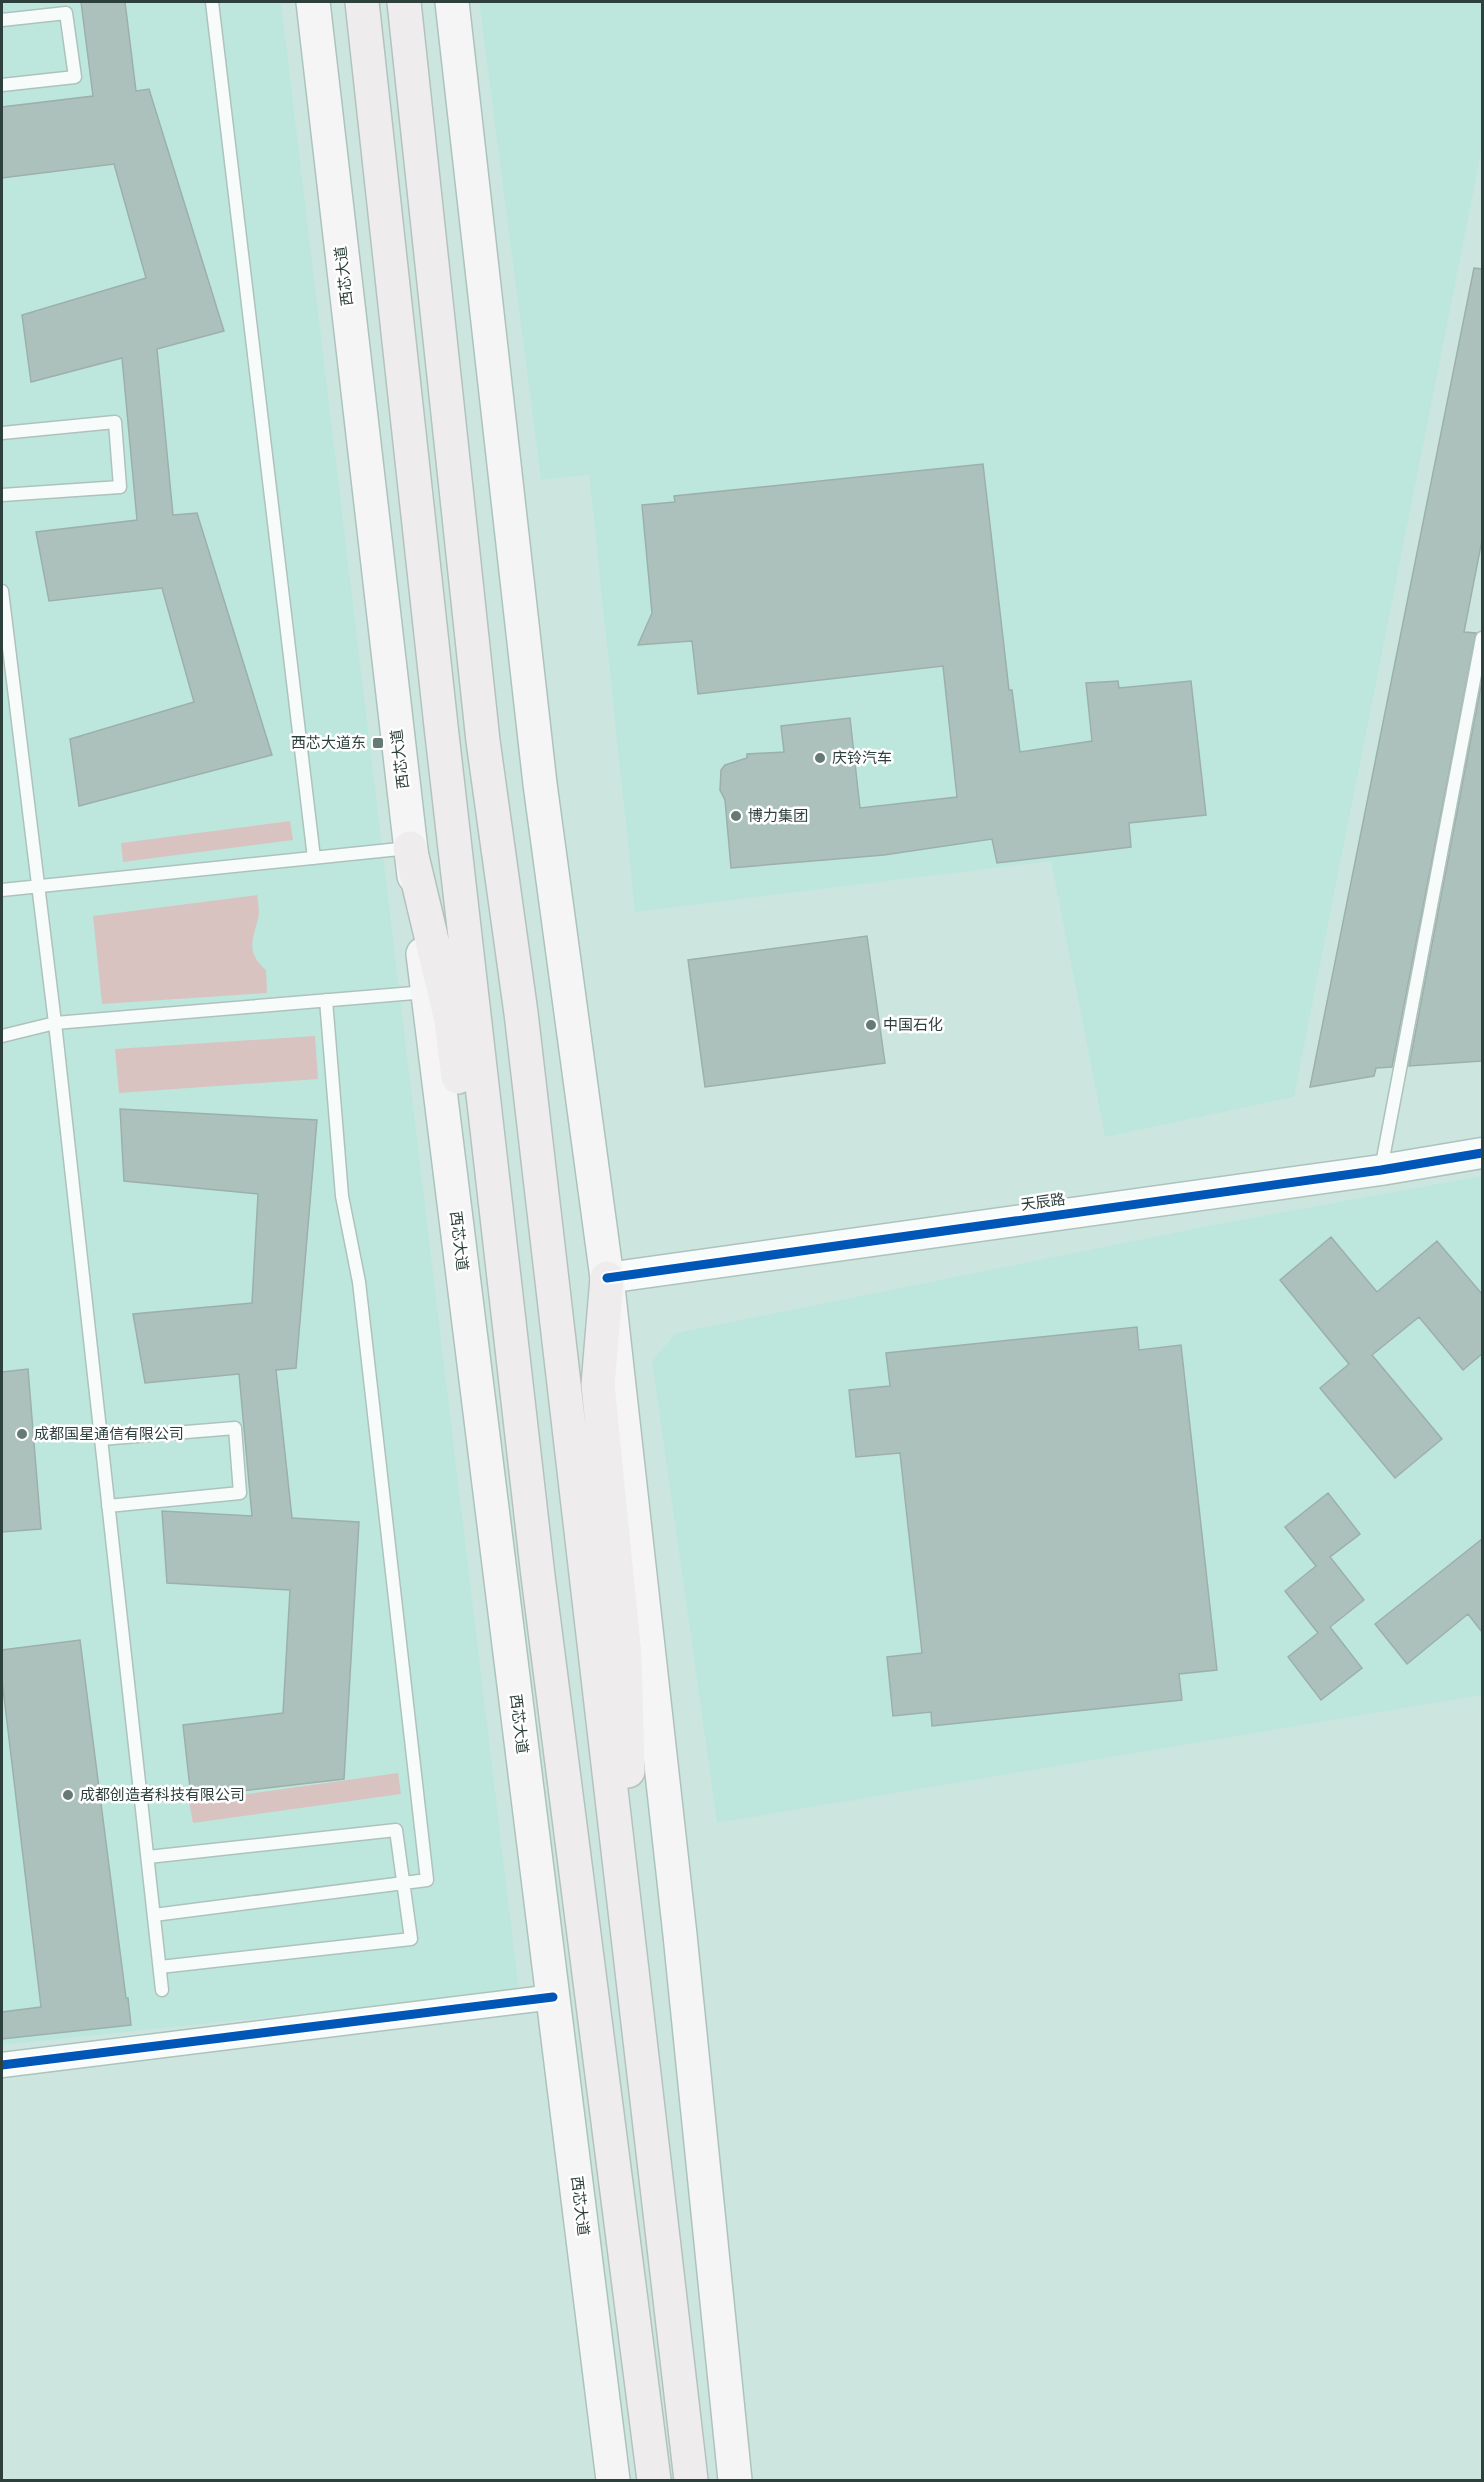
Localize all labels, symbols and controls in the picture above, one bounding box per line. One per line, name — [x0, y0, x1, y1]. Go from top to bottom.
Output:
street label: 西芯大道 — [331, 245, 357, 307]
street label: 西芯大道 — [387, 728, 413, 790]
place label: 西芯大道东 — [291, 734, 366, 752]
marker: 西芯大道东 — [371, 736, 385, 750]
place label: 庆铃汽车 — [832, 749, 892, 767]
marker: 庆铃汽车 — [813, 751, 827, 765]
place label: 博力集团 — [748, 807, 808, 825]
marker: 博力集团 — [729, 809, 743, 823]
place label: 中国石化 — [883, 1016, 943, 1034]
marker: 中国石化 — [864, 1018, 878, 1032]
street label: 天辰路 — [1019, 1190, 1067, 1214]
street label: 西芯大道 — [446, 1210, 472, 1272]
place label: 成都国星通信有限公司 — [34, 1425, 184, 1443]
marker: 成都国星通信有限公司 — [15, 1427, 29, 1441]
street label: 西芯大道 — [506, 1693, 532, 1755]
place label: 成都创造者科技有限公司 — [80, 1786, 245, 1804]
marker: 成都创造者科技有限公司 — [61, 1788, 75, 1802]
street label: 西芯大道 — [567, 2175, 593, 2237]

